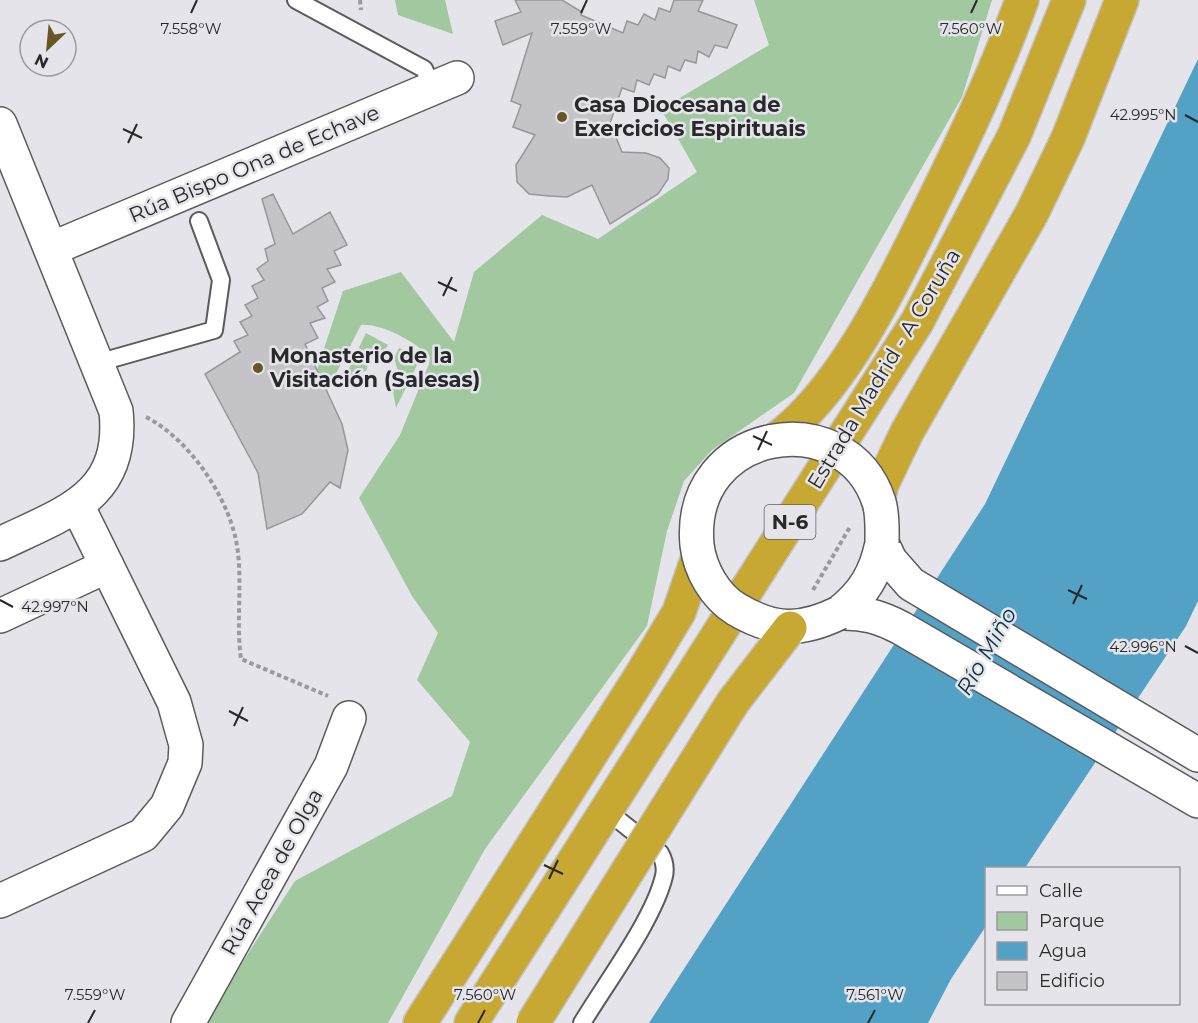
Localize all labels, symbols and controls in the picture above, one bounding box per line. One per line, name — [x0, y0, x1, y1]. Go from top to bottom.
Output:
north arrow — [18, 18, 78, 78]
text: 7.558°W — [160, 19, 222, 38]
text: 7.559°W — [551, 19, 612, 38]
text: 7.560°W — [940, 19, 1002, 38]
text: N — [32, 50, 52, 72]
place label: Casa Diocesana de Exercicios Espirituais — [574, 92, 806, 141]
street label: Rúa Bispo Ona de Echave — [125, 99, 383, 228]
text: 42.995°N — [1110, 105, 1176, 124]
marker: Casa Diocesana de Exercicios Espirituais — [555, 110, 569, 124]
street label: Estrada Madrid - A Coruña — [802, 244, 965, 493]
place label: Monasterio de la Visitación (Salesas) — [269, 343, 480, 392]
marker: Monasterio de la Visitación (Salesas) — [251, 361, 265, 375]
road number: N-6 — [764, 505, 816, 539]
text: 42.997°N — [21, 597, 89, 616]
water label: Río Miño — [950, 603, 1022, 700]
text: 42.996°N — [1109, 637, 1177, 656]
street label: Rúa Acea de Olga — [215, 784, 328, 959]
legend — [985, 867, 1180, 1005]
text: Calle — [1039, 880, 1083, 902]
text: Parque — [1039, 910, 1105, 932]
text: Agua — [1039, 940, 1087, 962]
text: Edificio — [1039, 970, 1105, 992]
text: 7.559°W — [65, 985, 126, 1004]
text: 7.560°W — [454, 985, 516, 1004]
text: 7.561°W — [846, 985, 904, 1004]

